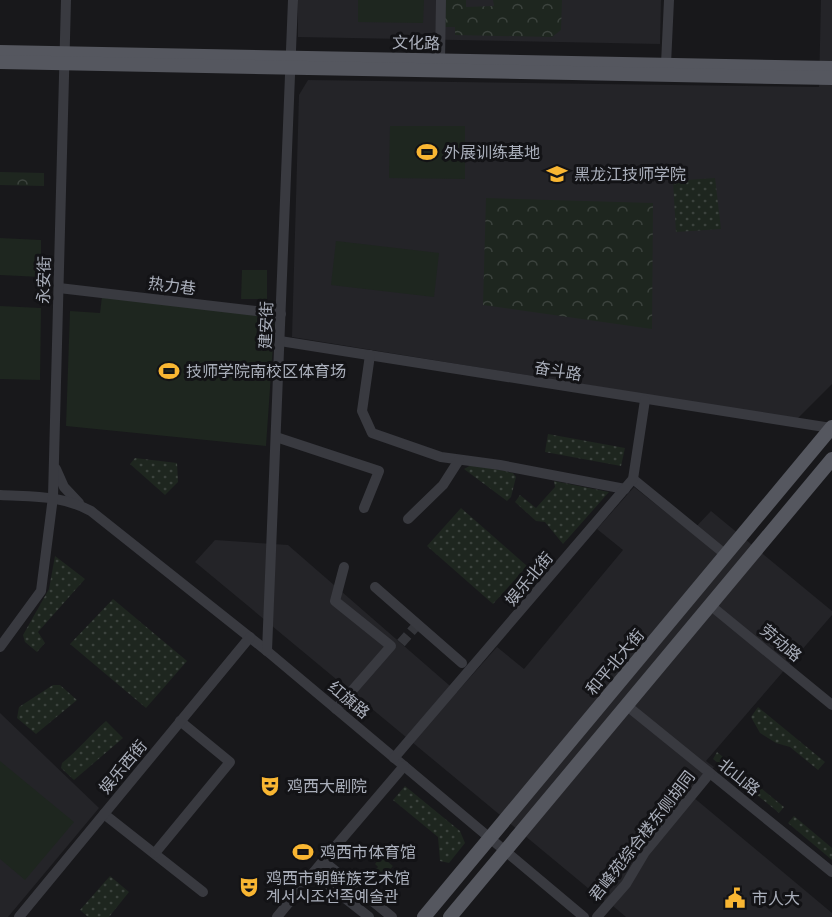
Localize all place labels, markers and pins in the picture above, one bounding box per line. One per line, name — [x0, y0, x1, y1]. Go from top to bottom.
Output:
sports icon: 外展训练基地 — [415, 140, 439, 164]
place label: 外展训练基地 — [444, 141, 540, 164]
school or university icon: 黑龙江技师学院 — [545, 162, 569, 186]
place label: 黑龙江技师学院 — [574, 163, 686, 186]
sports icon: 技师学院南校区体育场 — [157, 359, 181, 383]
place label: 技师学院南校区体育场 — [186, 360, 346, 383]
theatre icon: 鸡西大剧院 — [258, 774, 282, 798]
place label: 鸡西大剧院 — [287, 775, 367, 798]
sports icon: 鸡西市体育馆 — [291, 840, 315, 864]
place label: 鸡西市体育馆 — [320, 841, 416, 864]
place label: 鸡西市朝鲜族艺术馆 계서시조선족예술관 — [266, 867, 410, 908]
theatre icon: 鸡西市朝鲜族艺术馆 계서시조선족예술관 — [237, 875, 261, 899]
public building icon: 市人大 — [723, 886, 747, 910]
place label: 市人大 — [752, 887, 800, 910]

